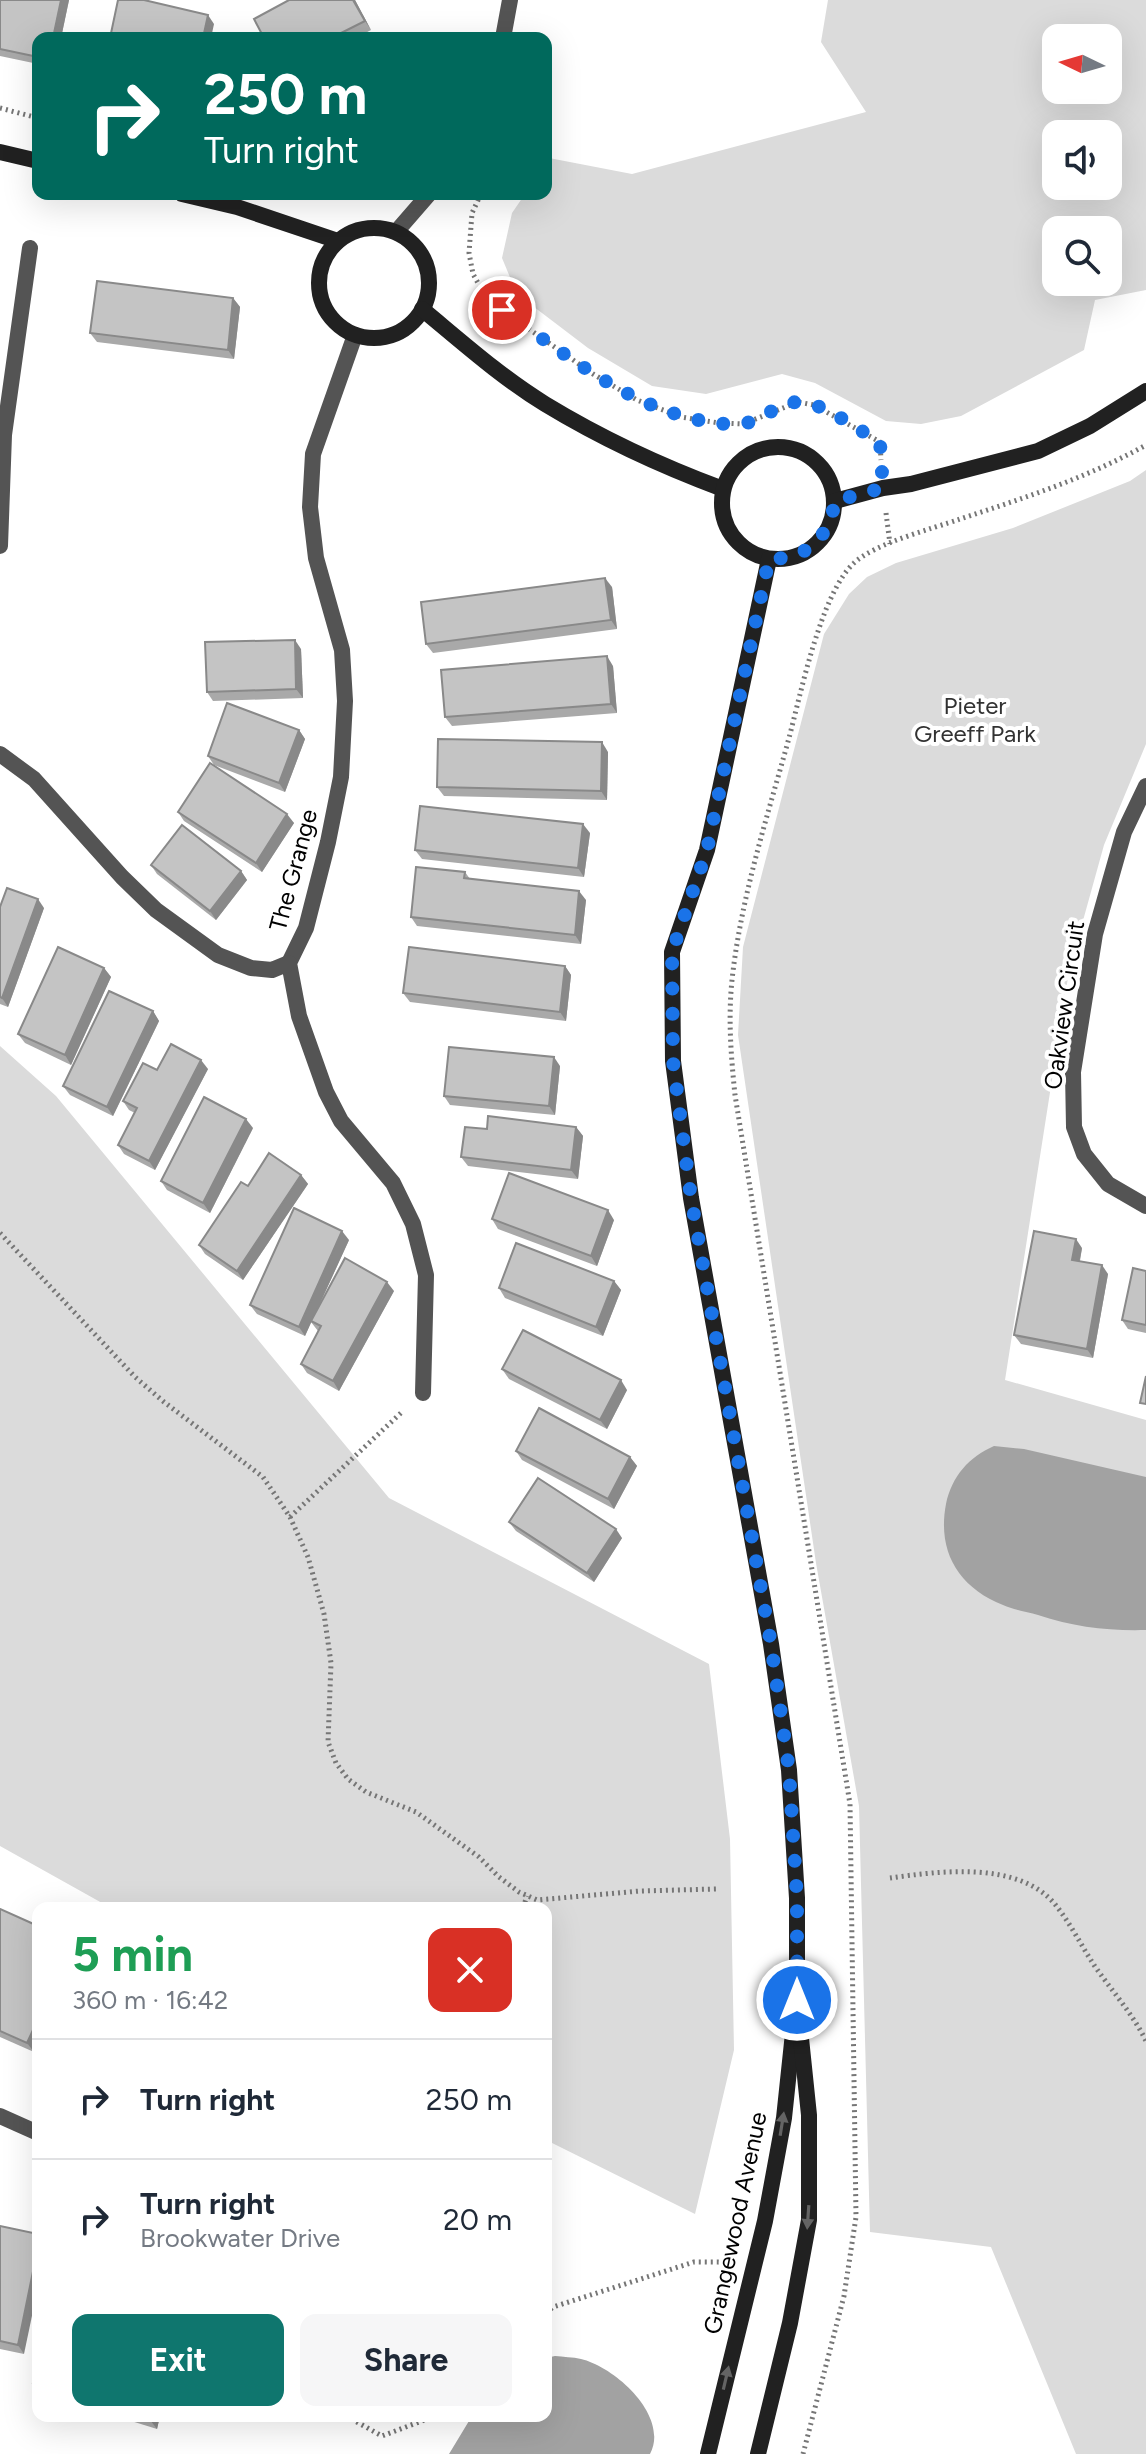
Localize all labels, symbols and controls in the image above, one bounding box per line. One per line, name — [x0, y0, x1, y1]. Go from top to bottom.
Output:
north arrow — [1042, 24, 1122, 104]
map controls — [1042, 24, 1122, 296]
text: 250 m — [204, 61, 367, 128]
icon: right — [72, 64, 176, 168]
button: sound — [1042, 120, 1122, 200]
text: Turn right — [204, 129, 359, 172]
button: search — [1042, 216, 1122, 296]
pin — [468, 276, 536, 344]
icon: arrive — [480, 288, 524, 332]
park label: Pieter Greeff Park — [914, 691, 1036, 748]
street label: The Grange — [263, 806, 323, 934]
street label: Oakview Circuit — [1038, 919, 1090, 1091]
text: 5 min — [72, 1925, 193, 1983]
button: close — [428, 1928, 512, 2012]
position arrow — [755, 1958, 839, 2042]
text: 360 m · 16:42 — [72, 1984, 228, 2016]
icon: right — [72, 2077, 116, 2121]
text: Turn right — [140, 2081, 275, 2118]
text: 250 m — [426, 2081, 512, 2118]
street label: Grangewood Avenue — [697, 2109, 773, 2337]
one-way arrow — [776, 2112, 789, 2137]
text: Turn right — [140, 2185, 275, 2222]
icon: right — [72, 2197, 116, 2241]
text: 20 m — [443, 2201, 512, 2238]
one-way arrow — [801, 2205, 814, 2230]
text: Brookwater Drive — [140, 2222, 340, 2254]
button: Exit — [72, 2314, 284, 2406]
button: Share — [300, 2314, 512, 2406]
one-way arrow — [720, 2366, 733, 2391]

